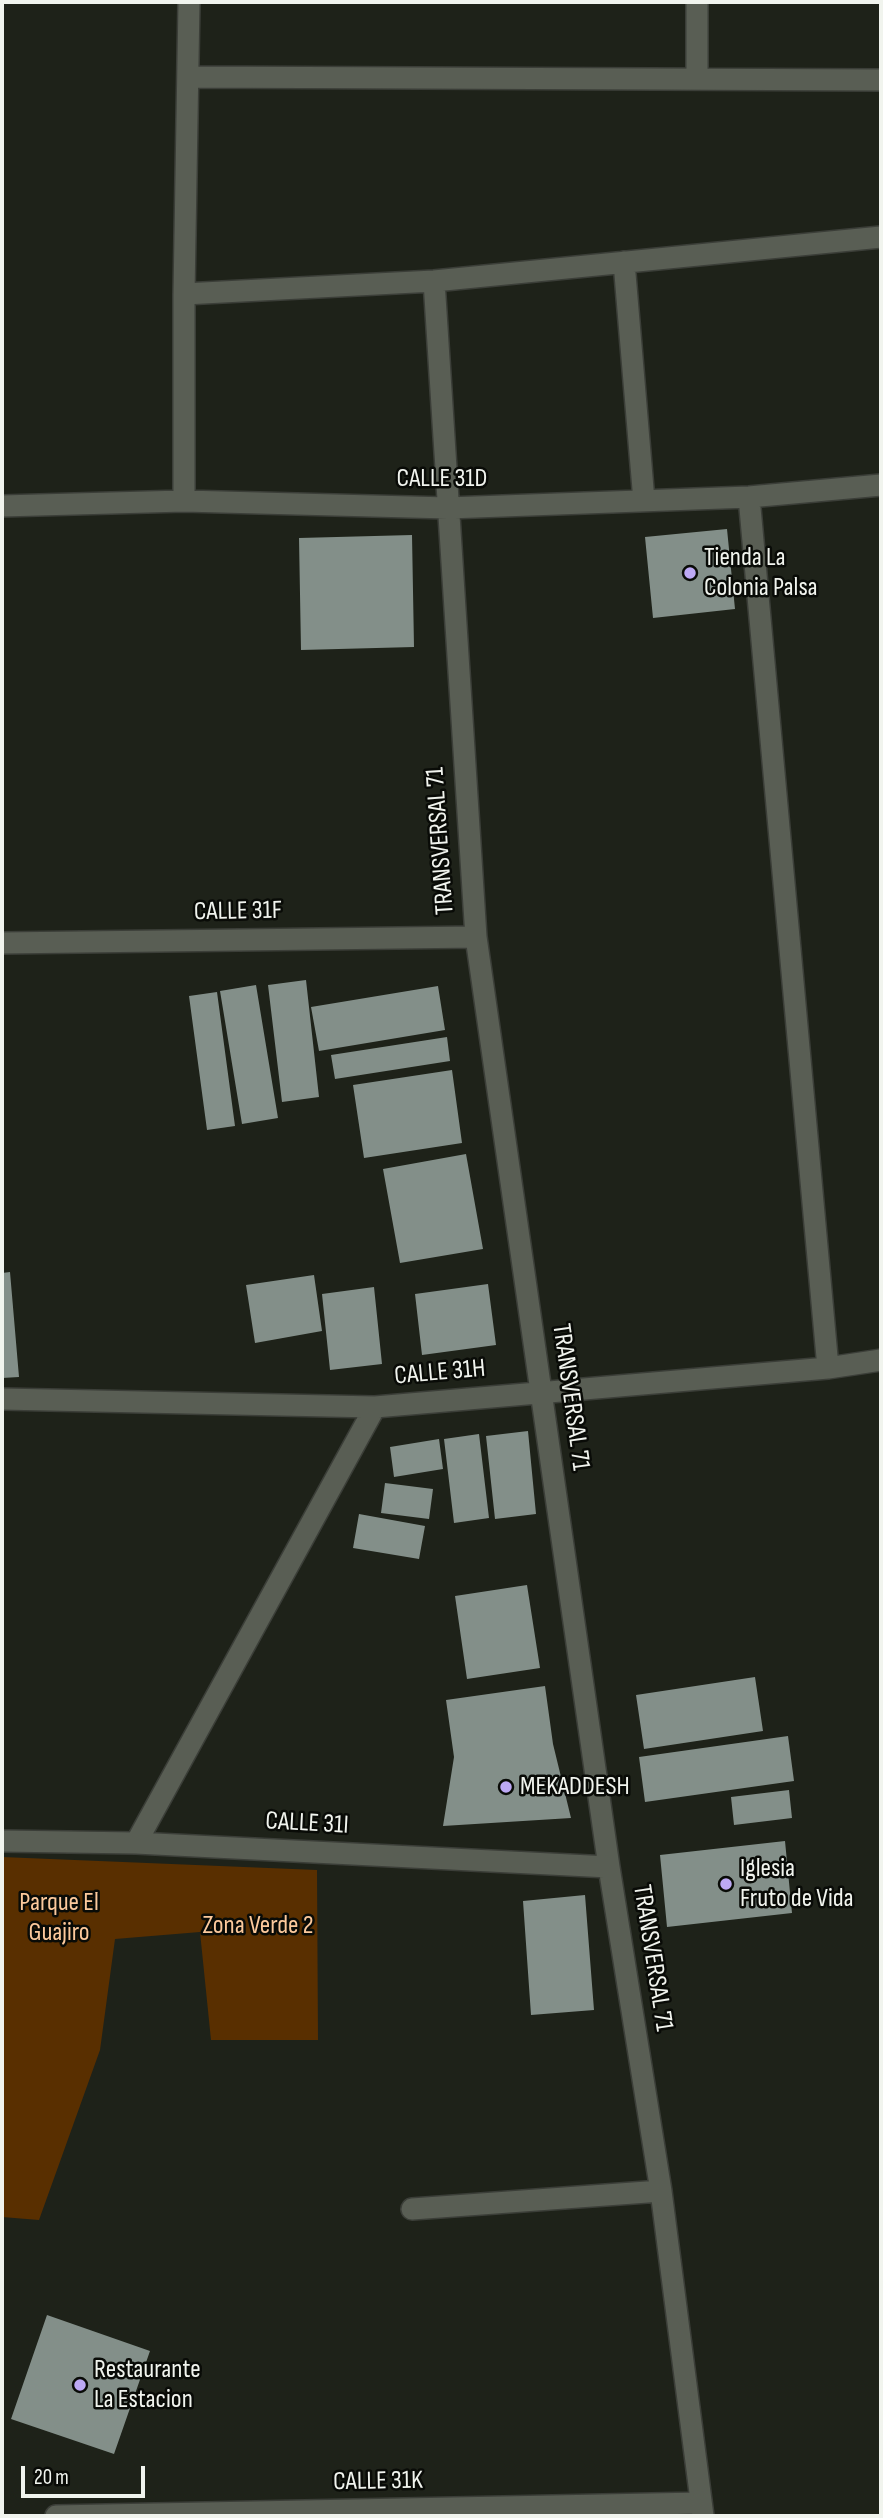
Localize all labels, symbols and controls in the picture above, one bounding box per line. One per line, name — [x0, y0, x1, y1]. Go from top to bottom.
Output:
street label: CALLE 31D — [397, 463, 487, 495]
place label: Tienda La Colonia Palsa — [704, 542, 818, 604]
marker: Tienda La Colonia Palsa — [682, 565, 698, 581]
street label: TRANSVERSAL 71 — [420, 766, 462, 916]
street label: CALLE 31F — [194, 896, 282, 928]
street label: TRANSVERSAL 71 — [544, 1322, 596, 1472]
street label: CALLE 31H — [393, 1353, 487, 1393]
place label: MEKADDESH — [520, 1771, 630, 1803]
marker: MEKADDESH — [498, 1779, 514, 1795]
street label: CALLE 31I — [265, 1806, 349, 1842]
place label: Iglesia Fruto de Vida — [740, 1853, 854, 1914]
marker: Iglesia Fruto de Vida — [718, 1876, 734, 1892]
street label: TRANSVERSAL 71 — [625, 1883, 679, 2033]
park label: Parque El Guajiro — [19, 1887, 99, 1948]
park label: Zona Verde 2 — [203, 1910, 313, 1942]
place label: Restaurante La Estacion — [94, 2354, 201, 2416]
marker: Restaurante La Estacion — [72, 2377, 88, 2393]
scale bar — [24, 2452, 149, 2496]
text: 20 m — [34, 2465, 69, 2490]
street label: CALLE 31K — [333, 2466, 423, 2498]

